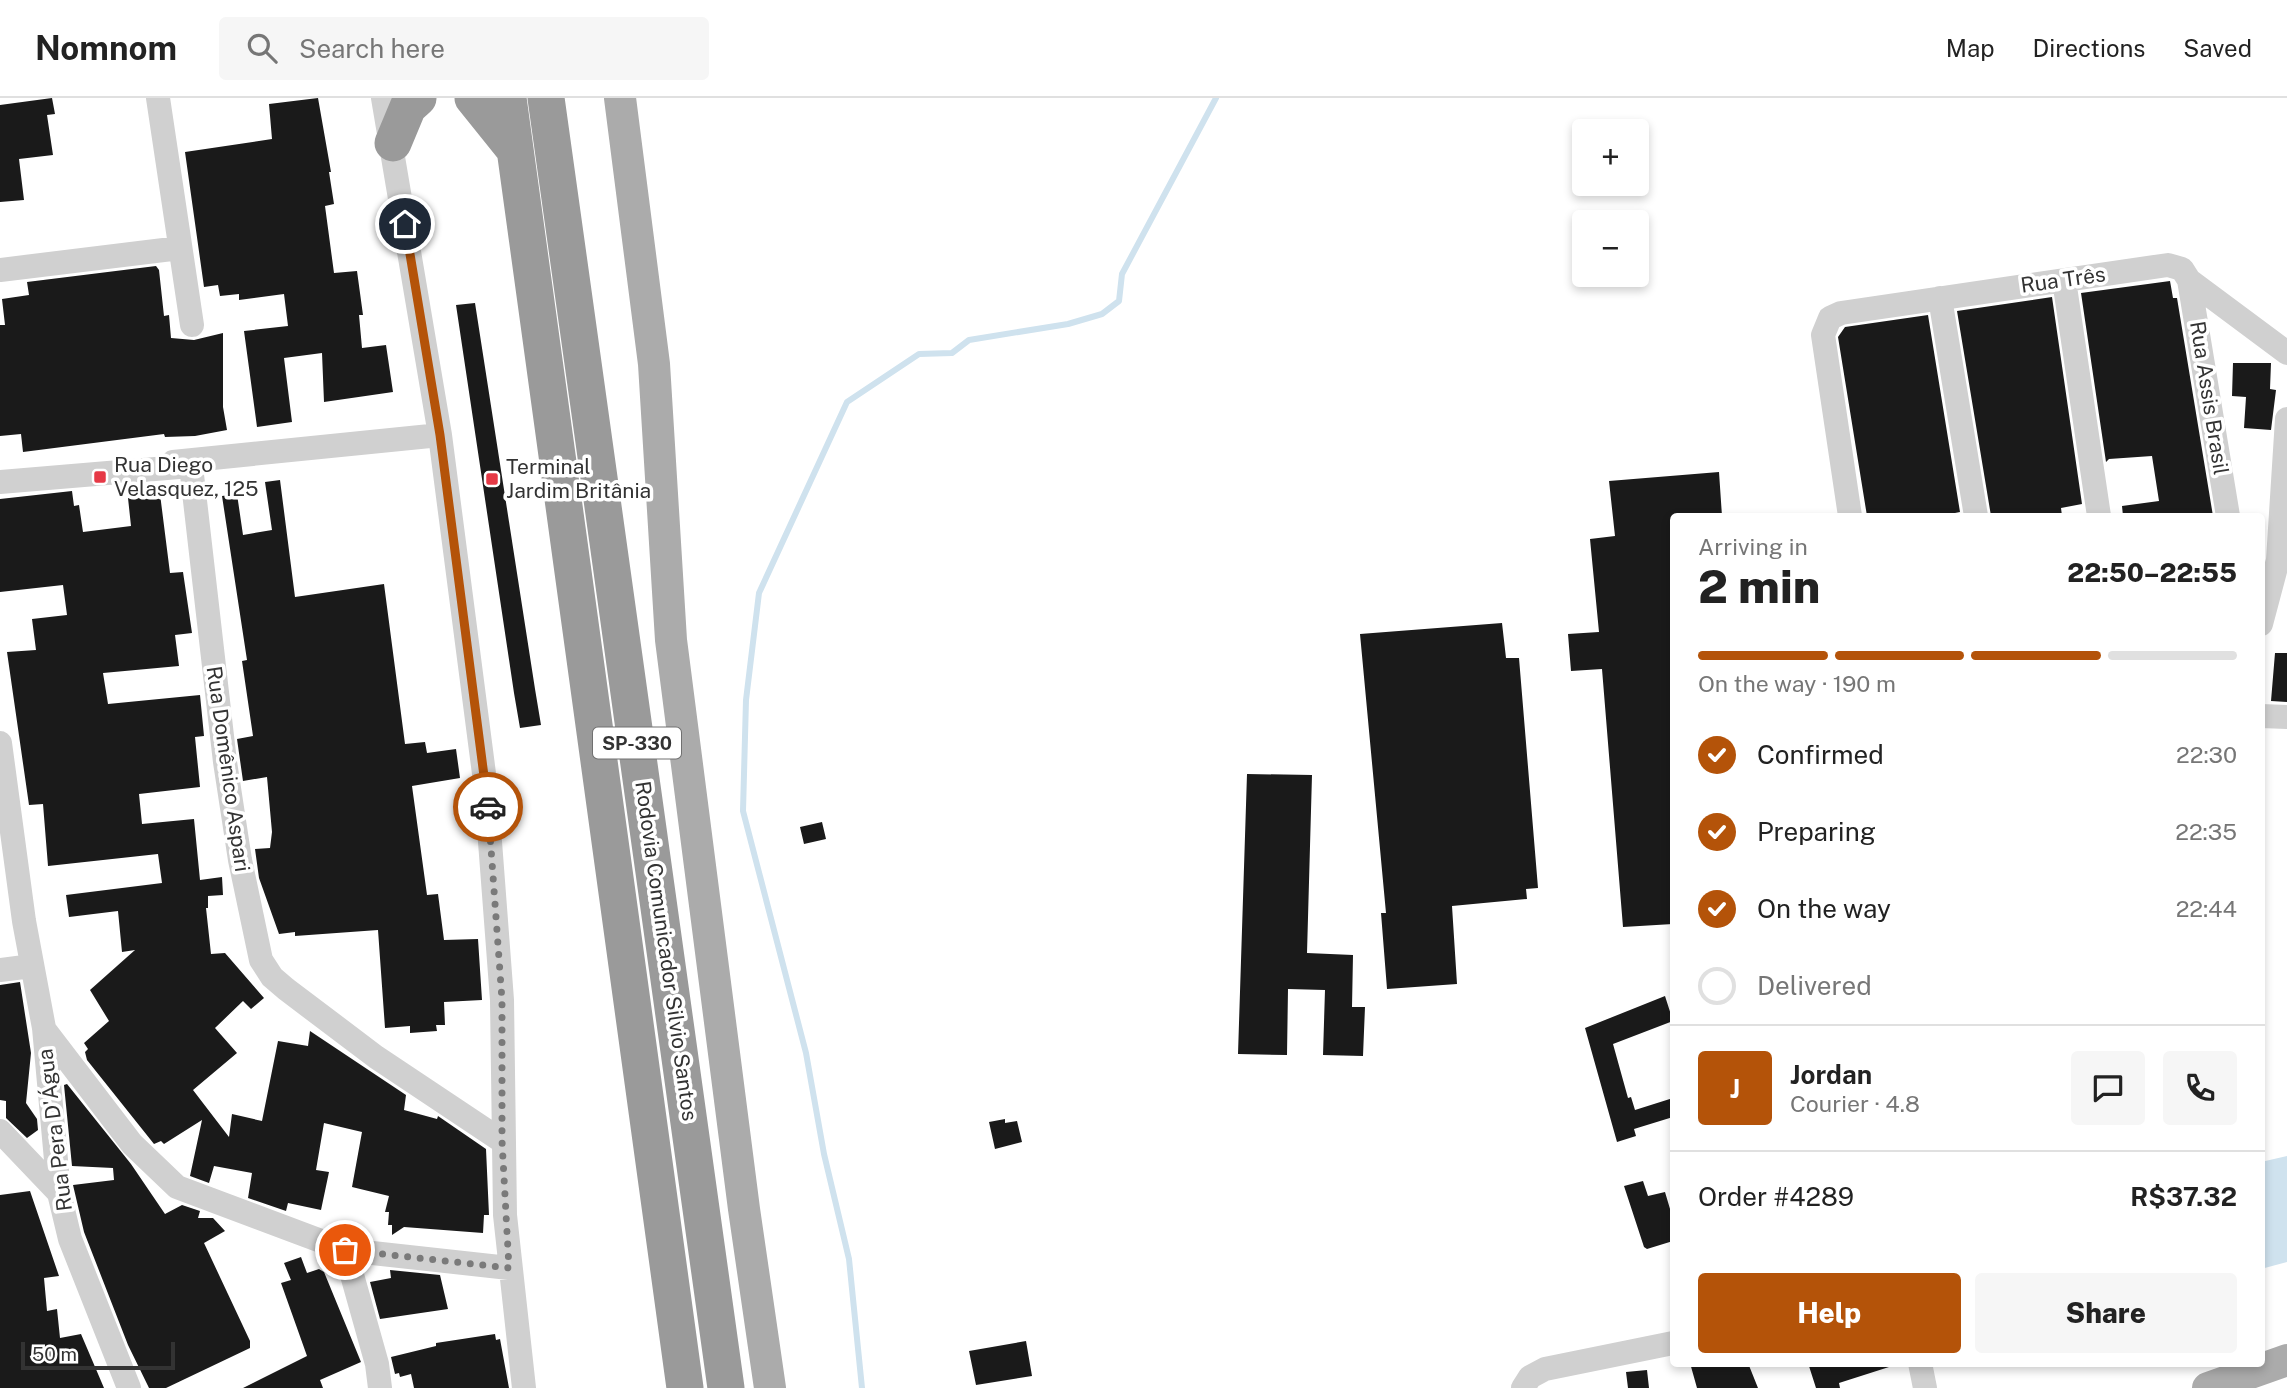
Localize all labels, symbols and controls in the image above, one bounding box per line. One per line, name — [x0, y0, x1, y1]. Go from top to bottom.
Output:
search box — [219, 17, 709, 80]
text: Nomnom — [35, 29, 177, 67]
icon: search — [243, 29, 281, 67]
text: Search here — [299, 33, 445, 64]
text: Map — [1946, 34, 1995, 62]
text: Directions — [2033, 34, 2145, 62]
text: Saved — [2183, 34, 2252, 62]
map controls — [1572, 119, 1649, 287]
button: + — [1572, 119, 1649, 196]
pin — [375, 194, 435, 254]
icon: home — [386, 205, 424, 243]
button: − — [1572, 210, 1649, 287]
street label: Rua Três — [2019, 261, 2107, 298]
street label: Rua Assis Brasil — [2185, 319, 2234, 477]
place label: Rua Diego Velasquez, 125 — [114, 452, 258, 501]
place label: Terminal Jardim Britânia — [506, 454, 651, 503]
marker: Rua Diego Velasquez, 125 — [92, 469, 108, 485]
marker: Terminal Jardim Britânia — [484, 471, 500, 487]
text: Arriving in — [1698, 533, 1808, 560]
text: 22:50–22:55 — [2067, 557, 2237, 588]
text: 2 min — [1698, 559, 1820, 613]
street label: Rua Domênico Aspari — [202, 664, 255, 873]
text: On the way · 190 m — [1698, 670, 1896, 697]
road number: SP-330 — [593, 728, 681, 758]
icon: check — [1698, 736, 1736, 774]
text: Confirmed — [1757, 739, 1884, 770]
text: 22:30 — [2176, 741, 2237, 768]
courier — [453, 772, 523, 842]
street label: Rodovia Comunicador Silvio Santos — [630, 779, 703, 1122]
icon: car — [469, 788, 507, 826]
icon: check — [1698, 813, 1736, 851]
text: Preparing — [1757, 816, 1876, 847]
text: 22:35 — [2175, 818, 2237, 845]
icon: check — [1698, 890, 1736, 928]
text: On the way — [1757, 893, 1891, 924]
text: 22:44 — [2176, 895, 2237, 922]
text: Delivered — [1757, 970, 1872, 1001]
street label: Rua Pera D'Água — [32, 1047, 77, 1213]
button: chat — [2071, 1051, 2145, 1125]
button: phone — [2163, 1051, 2237, 1125]
text: Jordan — [1790, 1059, 1872, 1090]
text: J — [1730, 1073, 1740, 1104]
text: Courier · 4.8 — [1790, 1090, 1920, 1117]
text: Order #4289 — [1698, 1181, 1854, 1212]
text: R$37.32 — [2130, 1181, 2237, 1212]
pin — [315, 1220, 375, 1280]
icon: bag — [326, 1231, 364, 1269]
button: Help — [1698, 1273, 1961, 1353]
button: Share — [1975, 1273, 2237, 1353]
scale bar — [21, 1339, 175, 1371]
text: 50 m — [32, 1343, 77, 1365]

